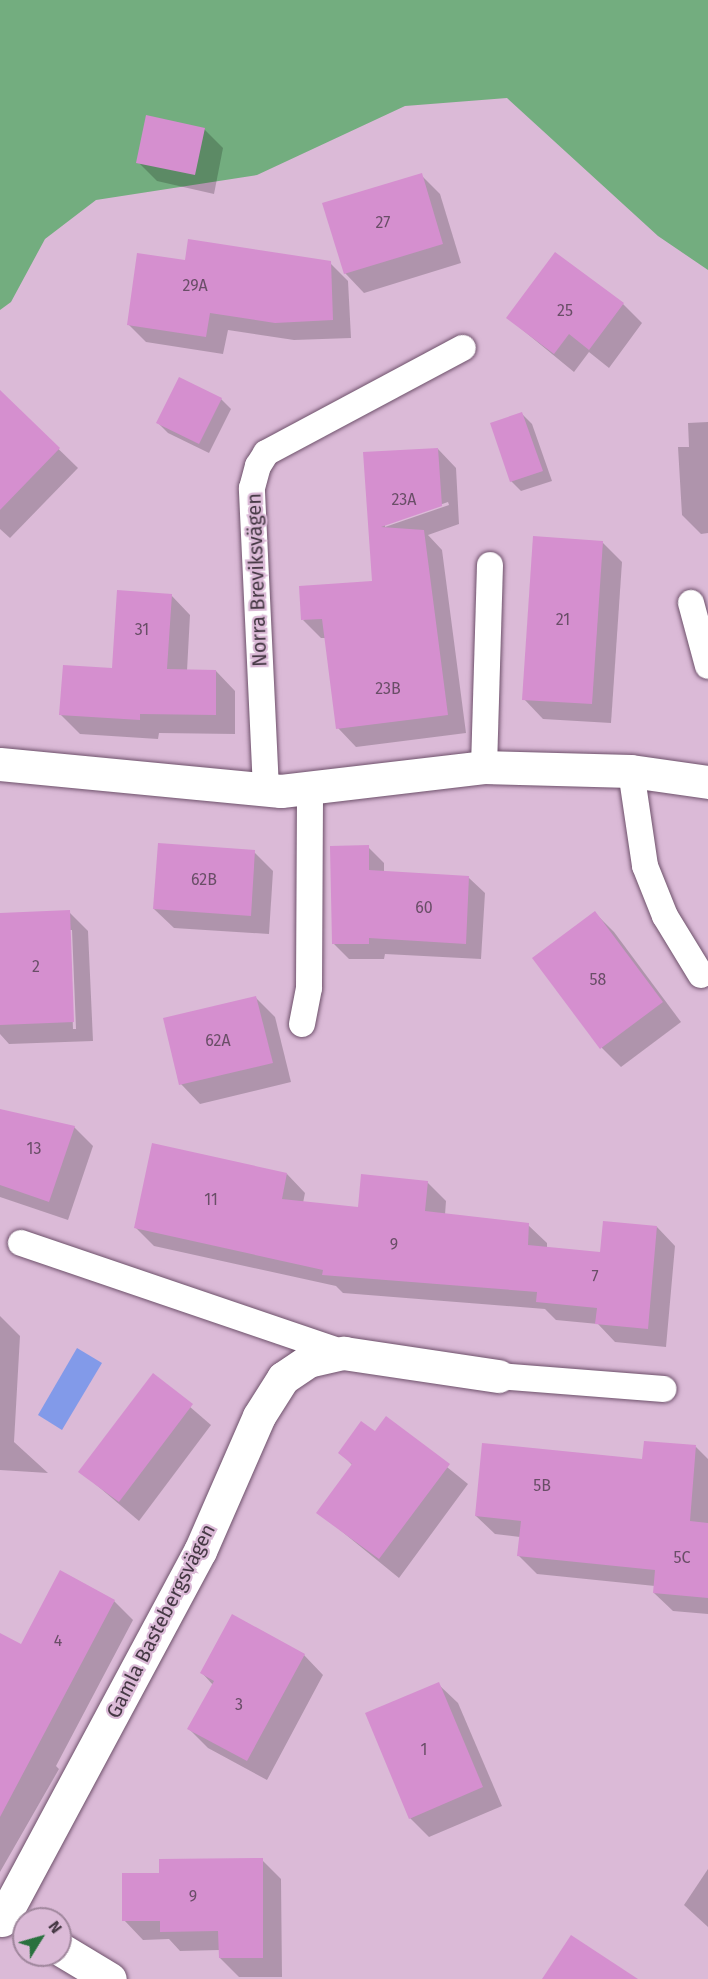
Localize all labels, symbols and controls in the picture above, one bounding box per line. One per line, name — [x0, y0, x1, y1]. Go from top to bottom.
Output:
house number: 27 — [376, 213, 390, 233]
house number: 29A — [182, 276, 208, 296]
house number: 25 — [557, 301, 573, 321]
house number: 23A — [392, 490, 416, 510]
street label: Norra Breviksvägen — [242, 493, 272, 667]
house number: 21 — [556, 610, 570, 630]
house number: 31 — [135, 620, 149, 640]
house number: 23B — [375, 679, 401, 699]
house number: 62B — [191, 870, 217, 890]
house number: 60 — [415, 898, 433, 918]
house number: 2 — [32, 957, 40, 977]
house number: 58 — [590, 970, 606, 990]
house number: 62A — [205, 1031, 231, 1051]
house number: 13 — [27, 1139, 41, 1159]
house number: 11 — [204, 1190, 218, 1210]
house number: 9 — [390, 1235, 398, 1255]
house number: 7 — [591, 1267, 599, 1287]
house number: 5B — [533, 1476, 551, 1496]
street label: Gamla Bastebergsvägen — [102, 1520, 220, 1722]
house number: 5C — [674, 1548, 690, 1568]
house number: 4 — [54, 1631, 62, 1651]
house number: 3 — [235, 1695, 243, 1715]
house number: 1 — [421, 1740, 427, 1760]
house number: 9 — [189, 1887, 197, 1907]
north arrow — [12, 1907, 72, 1967]
text: N — [44, 1917, 66, 1937]

